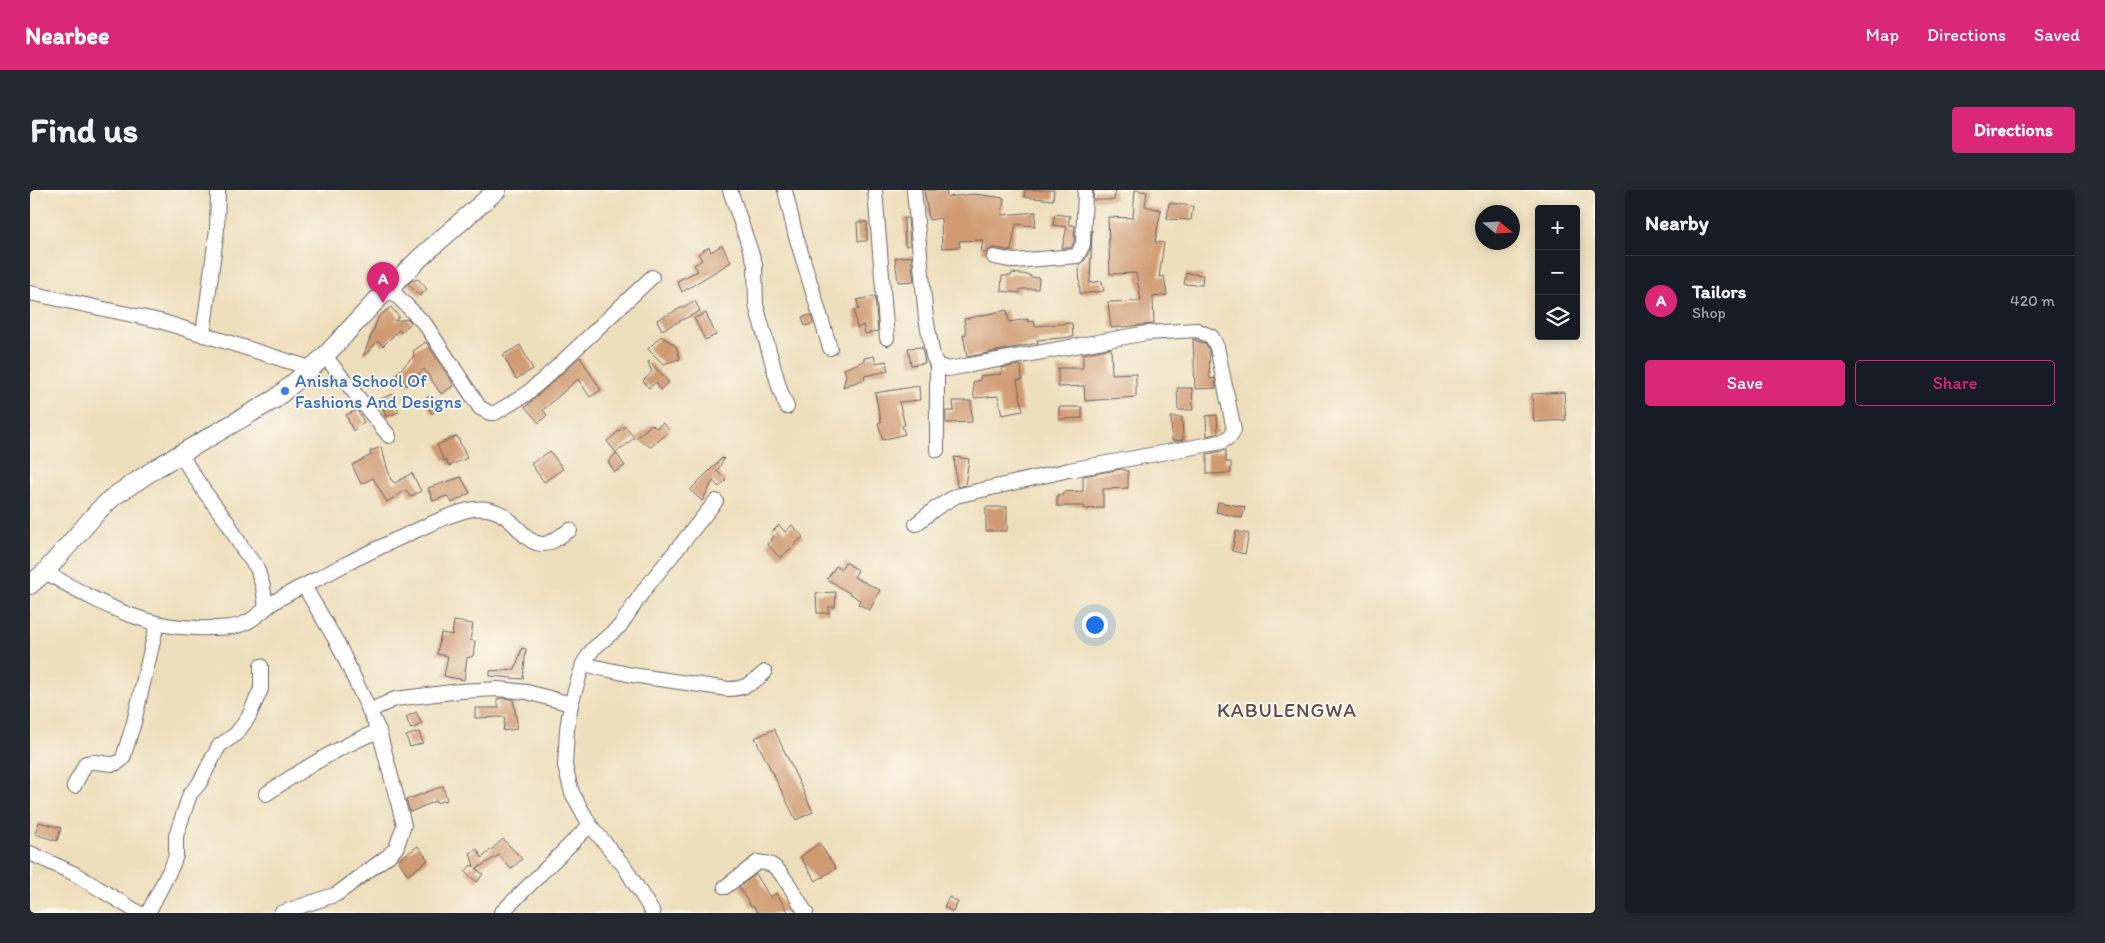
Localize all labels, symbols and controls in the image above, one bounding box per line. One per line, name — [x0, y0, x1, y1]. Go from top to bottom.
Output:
text: Nearbee — [25, 21, 109, 50]
text: Map — [1866, 24, 1899, 46]
text: Directions — [1927, 24, 2006, 46]
text: Saved — [2034, 24, 2080, 46]
button: Directions — [1952, 107, 2075, 153]
text: Find us — [30, 109, 138, 151]
north arrow — [1475, 205, 1520, 250]
map controls — [1535, 205, 1580, 340]
button: + — [1535, 205, 1580, 250]
text: Nearby — [1645, 210, 1709, 235]
button: − — [1535, 250, 1580, 295]
pin: A — [367, 262, 399, 303]
text: Tailors — [1692, 280, 1746, 303]
text: A — [1656, 291, 1666, 310]
text: 420 m — [2010, 291, 2055, 310]
button: layers — [1535, 295, 1580, 340]
text: Shop — [1692, 303, 1726, 322]
button: Save — [1645, 360, 1845, 406]
button: Share — [1855, 360, 2055, 406]
place label: Anisha School Of Fashions And Designs — [295, 370, 462, 413]
marker: Anisha School Of Fashions And Designs — [279, 385, 291, 397]
your location — [1082, 612, 1108, 638]
district label: KABULENGWA — [1217, 698, 1357, 722]

